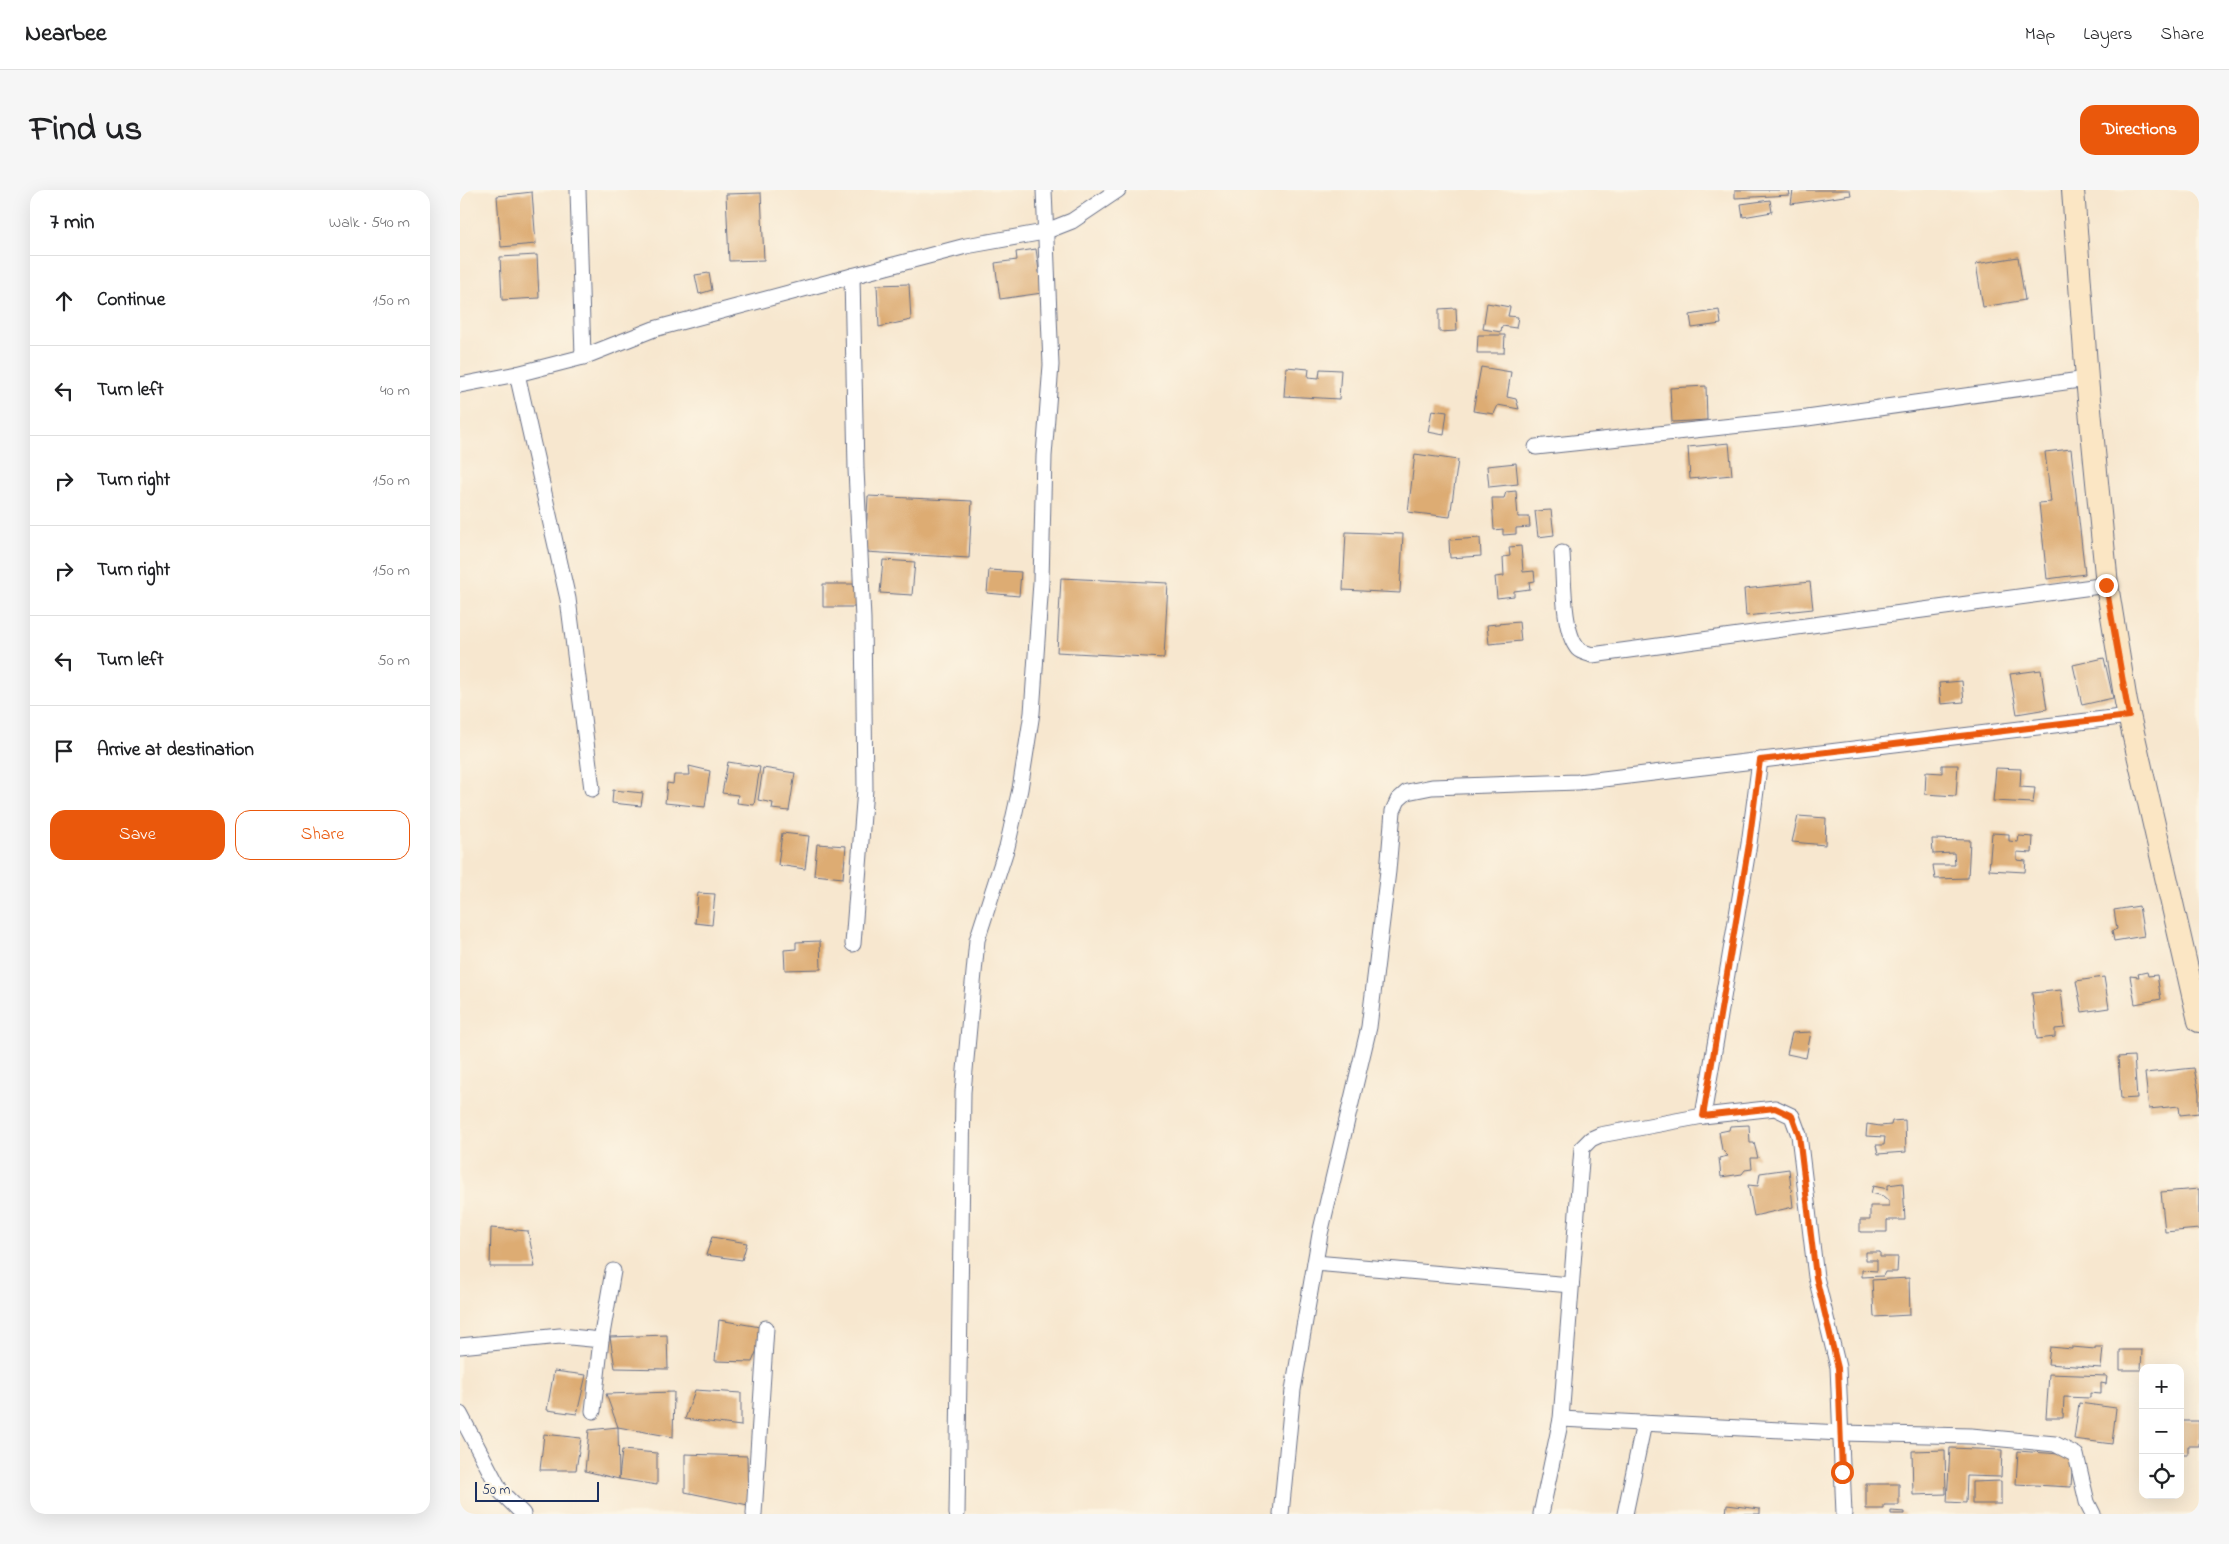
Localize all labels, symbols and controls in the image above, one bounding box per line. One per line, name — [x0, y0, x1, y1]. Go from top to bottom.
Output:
text: Nearbee — [25, 17, 107, 52]
text: Map — [2025, 22, 2055, 48]
text: Layers — [2083, 22, 2133, 48]
text: Share — [2161, 22, 2204, 48]
text: Find us — [30, 105, 142, 156]
button: Directions — [2080, 105, 2199, 155]
text: 7 min — [50, 208, 94, 238]
text: Walk · 540 m — [329, 211, 410, 235]
icon: ahead — [50, 287, 78, 315]
text: Continue — [97, 287, 165, 314]
text: 150 m — [372, 289, 410, 313]
icon: left — [50, 377, 78, 405]
text: Turn left — [97, 377, 164, 404]
text: 40 m — [380, 379, 410, 403]
icon: right — [50, 467, 78, 495]
text: Turn right — [97, 467, 170, 494]
text: 150 m — [372, 469, 410, 493]
icon: right — [50, 557, 78, 585]
text: Turn right — [97, 557, 170, 584]
text: 150 m — [372, 559, 410, 583]
route end — [2095, 574, 2118, 597]
icon: left — [50, 647, 78, 675]
text: Turn left — [97, 647, 164, 674]
text: 50 m — [378, 649, 410, 673]
icon: arrive — [50, 737, 78, 765]
text: Arrive at destination — [97, 737, 254, 764]
button: Save — [50, 810, 225, 860]
button: Share — [235, 810, 410, 860]
map controls — [2139, 1364, 2184, 1499]
button: + — [2139, 1364, 2184, 1409]
button: − — [2139, 1409, 2184, 1454]
button: locate — [2139, 1454, 2184, 1499]
route start — [1831, 1461, 1854, 1484]
scale bar — [475, 1479, 599, 1502]
text: 50 m — [482, 1480, 510, 1501]

